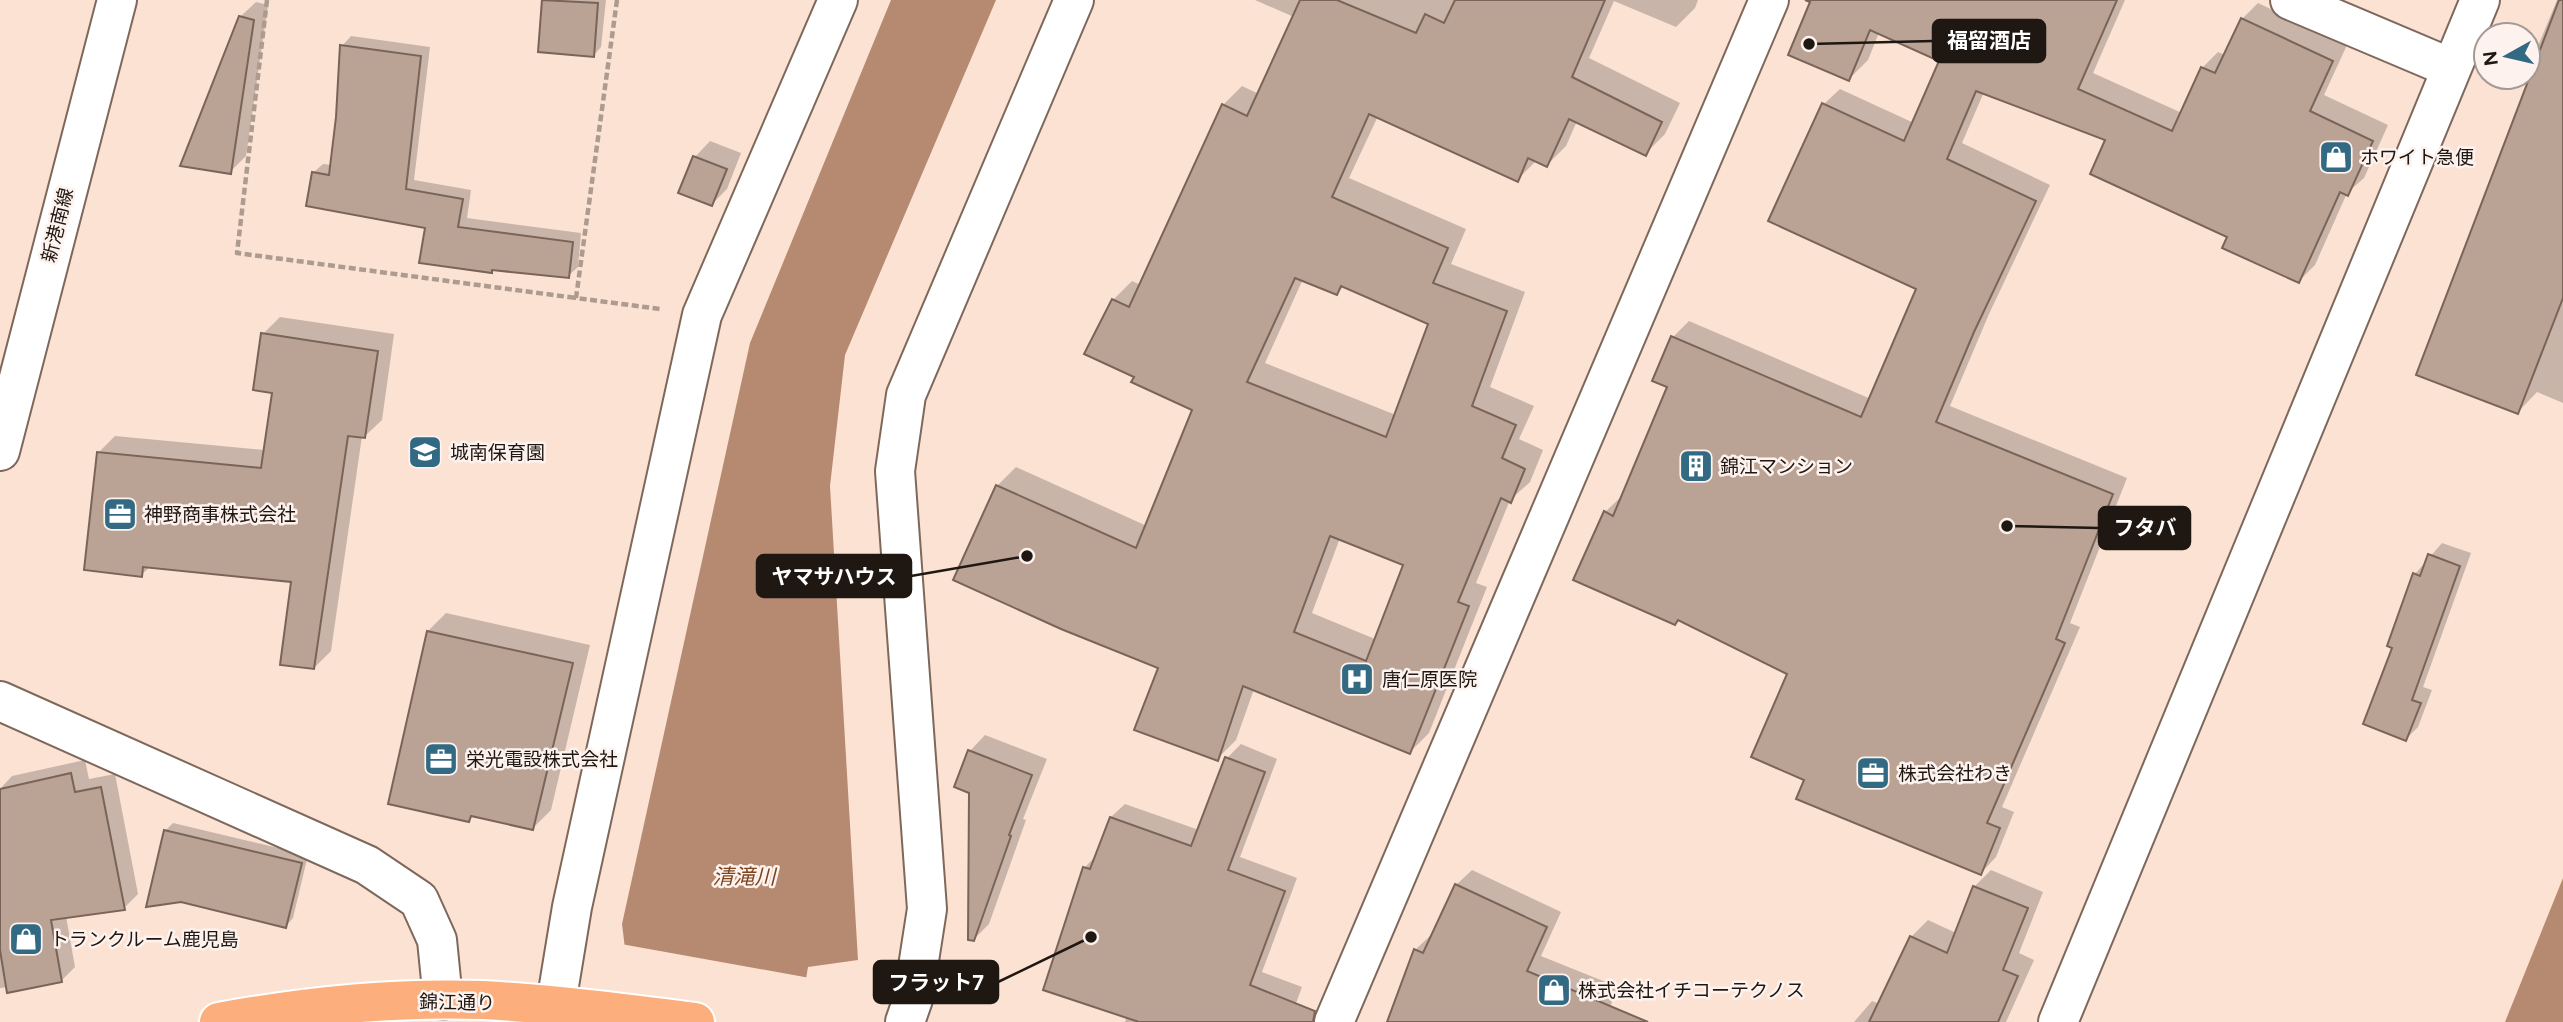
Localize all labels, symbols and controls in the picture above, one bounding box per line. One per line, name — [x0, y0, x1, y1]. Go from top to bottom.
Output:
callout: 福留酒店 — [1933, 20, 2045, 62]
north arrow — [2472, 21, 2542, 91]
text: 福留酒店 — [1947, 28, 2031, 53]
text: N — [2478, 49, 2503, 67]
shop icon: ホワイト急便 — [2317, 138, 2355, 176]
place label: ホワイト急便 — [2360, 146, 2474, 169]
street label: 新港南線 — [37, 185, 78, 265]
school or university icon: 城南保育園 — [406, 433, 444, 471]
place label: 城南保育園 — [450, 441, 545, 464]
building icon: 錦江マンション — [1677, 447, 1715, 485]
place label: 錦江マンション — [1720, 455, 1853, 478]
office icon: 神野商事株式会社 — [101, 495, 139, 533]
place label: 神野商事株式会社 — [144, 503, 296, 526]
callout: フタバ — [2099, 507, 2190, 549]
text: フタバ — [2114, 515, 2177, 540]
callout: ヤマサハウス — [757, 555, 911, 597]
text: ヤマサハウス — [771, 564, 897, 589]
hospital icon: 唐仁原医院 — [1338, 660, 1376, 698]
place label: 唐仁原医院 — [1382, 668, 1477, 691]
office icon: 栄光電設株式会社 — [422, 740, 460, 778]
place label: 栄光電設株式会社 — [466, 748, 618, 771]
office icon: 株式会社わき — [1854, 754, 1892, 792]
place label: 株式会社わき — [1898, 762, 2012, 785]
water label: 清滝川 — [713, 864, 777, 889]
shop icon: トランクルーム鹿児島 — [7, 920, 45, 958]
place label: トランクルーム鹿児島 — [50, 928, 239, 951]
callout: フラット7 — [874, 961, 998, 1003]
text: フラット7 — [888, 970, 984, 995]
shop icon: 株式会社イチコーテクノス — [1535, 971, 1573, 1009]
place label: 株式会社イチコーテクノス — [1578, 979, 1805, 1002]
street label: 錦江通り — [419, 990, 495, 1015]

